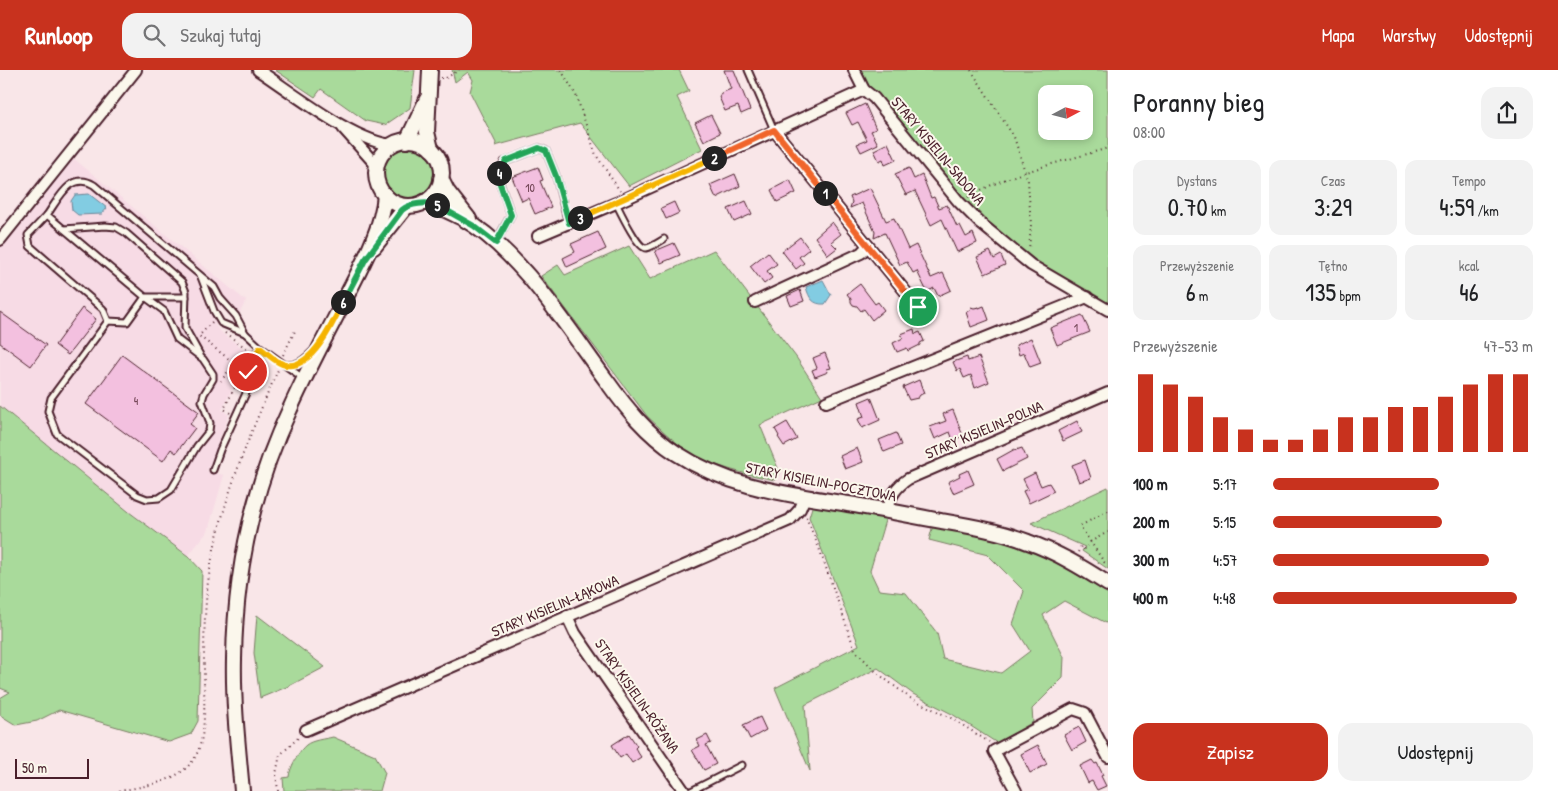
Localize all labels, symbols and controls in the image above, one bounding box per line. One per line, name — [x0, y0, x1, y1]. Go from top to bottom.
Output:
search box — [122, 13, 472, 58]
text: Runloop — [25, 19, 92, 51]
icon: search — [140, 21, 168, 49]
text: Szukaj tutaj — [180, 22, 262, 48]
text: Mapa — [1322, 23, 1354, 48]
text: Warstwy — [1382, 23, 1436, 48]
text: Udostępnij — [1464, 23, 1533, 48]
text: Poranny bieg — [1133, 83, 1265, 121]
north arrow — [1038, 85, 1092, 140]
map controls — [1038, 85, 1093, 140]
button: share — [1481, 87, 1533, 139]
street label: STARY KISIELIN-SADOWA — [887, 92, 991, 210]
text: 08:00 — [1133, 121, 1165, 143]
pin: 2 — [702, 146, 726, 170]
text: 2 — [711, 149, 718, 168]
pin: 4 — [486, 160, 512, 186]
text: 4 — [497, 164, 502, 183]
text: Dystans — [1177, 171, 1217, 190]
text: Czas — [1321, 171, 1345, 190]
text: Tempo — [1452, 171, 1486, 190]
house number: 10 — [525, 179, 535, 196]
pin: 1 — [812, 180, 838, 206]
text: 1 — [823, 184, 828, 203]
text: 0.70 — [1168, 190, 1208, 224]
text: 3:29 — [1314, 190, 1352, 224]
text: 4:59 — [1439, 190, 1474, 224]
pin: 5 — [424, 192, 450, 218]
text: 5 — [435, 196, 440, 215]
text: km — [1208, 201, 1226, 220]
text: /km — [1474, 201, 1499, 220]
pin: 3 — [568, 206, 592, 230]
text: 3 — [577, 209, 584, 228]
text: Przewyższenie — [1160, 256, 1234, 275]
text: Tętno — [1319, 256, 1347, 275]
text: kcal — [1459, 256, 1479, 275]
text: 6 — [1186, 275, 1196, 309]
text: 135 — [1305, 275, 1336, 309]
text: 46 — [1459, 275, 1479, 309]
pin — [897, 286, 939, 328]
text: m — [1196, 286, 1208, 305]
text: bpm — [1336, 286, 1361, 305]
pin: 6 — [330, 290, 356, 314]
text: 6 — [341, 293, 346, 312]
icon: arrive — [904, 293, 932, 321]
house number: 1 — [1074, 319, 1078, 336]
text: Przewyższenie — [1133, 335, 1218, 357]
text: 47–53 m — [1484, 335, 1533, 357]
pin — [227, 351, 269, 393]
icon: check — [234, 358, 262, 386]
house number: 4 — [134, 392, 139, 409]
street label: STARY KISIELIN-POLNA — [922, 395, 1047, 464]
street label: STARY KISIELIN-POCZTOWA — [744, 457, 899, 507]
text: 100 m — [1133, 473, 1168, 495]
text: 5:17 — [1213, 473, 1237, 495]
text: 200 m — [1133, 511, 1169, 533]
text: 5:15 — [1213, 511, 1236, 533]
text: 300 m — [1133, 549, 1169, 571]
text: 4:57 — [1213, 549, 1237, 571]
street label: STARY KISIELIN-ŁĄKOWA — [488, 569, 622, 642]
text: 400 m — [1133, 587, 1168, 609]
text: 4:48 — [1213, 587, 1236, 609]
street label: STARY KISIELIN-RÓŻANA — [590, 634, 685, 758]
button: Zapisz — [1133, 723, 1328, 781]
button: Udostępnij — [1338, 723, 1533, 781]
scale bar — [15, 756, 89, 779]
text: 50 m — [22, 758, 47, 777]

